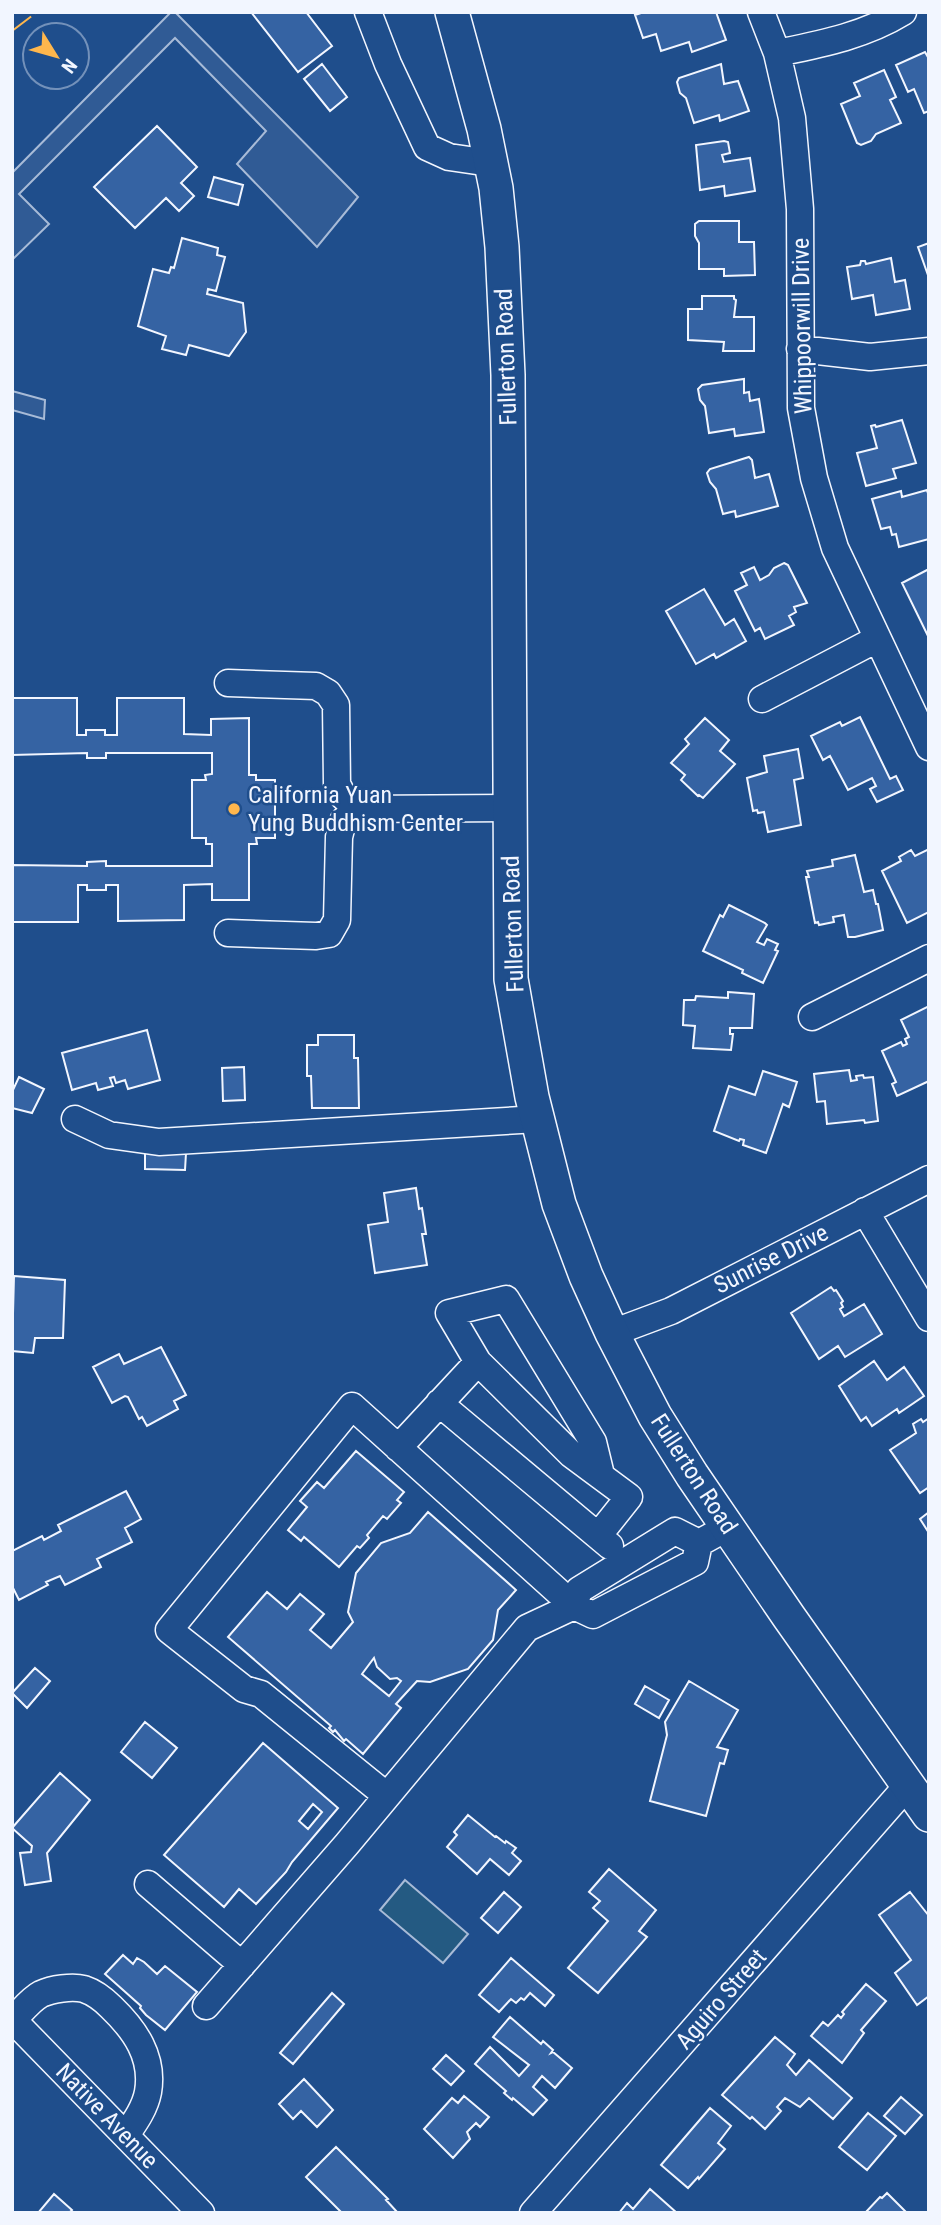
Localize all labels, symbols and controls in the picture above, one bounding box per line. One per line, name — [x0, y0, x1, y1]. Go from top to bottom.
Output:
north arrow — [21, 21, 91, 91]
text: N — [56, 54, 82, 77]
street label: Whippoorwill Drive — [786, 238, 818, 414]
street label: Fullerton Road — [490, 288, 522, 426]
place label: California Yuan Yung Buddhism Center — [248, 781, 463, 837]
marker: California Yuan Yung Buddhism Center — [226, 801, 242, 817]
street label: Fullerton Road — [497, 855, 529, 993]
street label: Sunrise Drive — [709, 1218, 833, 1300]
street label: Fullerton Road — [645, 1409, 743, 1539]
street label: Aguiro Street — [670, 1943, 772, 2055]
street label: Native Avenue — [50, 2058, 164, 2174]

